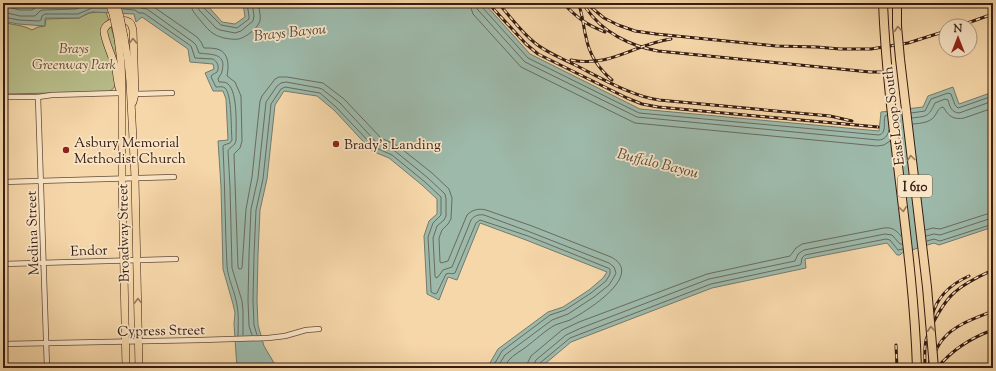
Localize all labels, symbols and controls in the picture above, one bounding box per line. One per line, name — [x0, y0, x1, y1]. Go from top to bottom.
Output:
north arrow — [938, 18, 978, 58]
water label: Brays Bayou — [253, 19, 328, 48]
text: N — [953, 21, 963, 37]
one-way arrow — [893, 26, 902, 32]
one-way arrow — [129, 38, 137, 44]
park label: Brays Greenway Park — [32, 40, 117, 76]
street label: East Loop South — [879, 65, 911, 166]
place label: Asbury Memorial Methodist Church — [74, 134, 186, 170]
place label: Brady’s Landing — [344, 136, 441, 156]
marker: Brady’s Landing — [331, 139, 341, 149]
water label: Buffalo Bayou — [615, 144, 701, 185]
marker: Asbury Memorial Methodist Church — [61, 145, 71, 155]
one-way arrow — [907, 155, 916, 161]
road number: I 610 — [898, 175, 932, 197]
street label: Broadway Street — [114, 183, 136, 282]
street label: Medina Street — [23, 190, 45, 276]
one-way arrow — [899, 206, 908, 212]
street label: Endor — [70, 241, 109, 263]
one-way arrow — [134, 298, 142, 304]
street label: Cypress Street — [117, 321, 205, 343]
one-way arrow — [926, 326, 935, 332]

